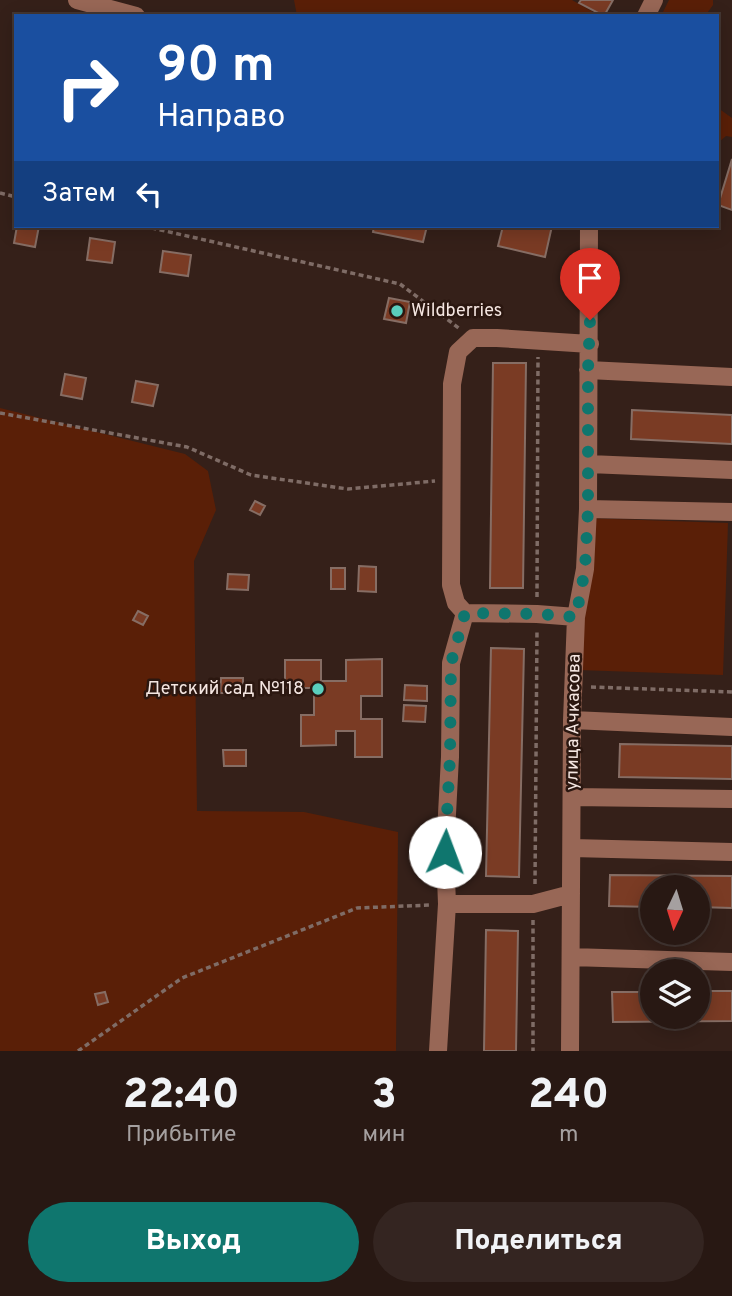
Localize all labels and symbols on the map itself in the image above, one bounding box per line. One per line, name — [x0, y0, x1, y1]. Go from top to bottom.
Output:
pin — [560, 248, 620, 320]
place label: Wildberries — [411, 300, 502, 323]
marker: Wildberries — [389, 303, 405, 319]
street label: улица Ачкасова — [561, 653, 587, 791]
place label: Детский сад №118 — [145, 678, 304, 701]
marker: Детский сад №118 — [310, 681, 326, 697]
position arrow — [408, 815, 482, 889]
north arrow — [640, 875, 710, 945]

